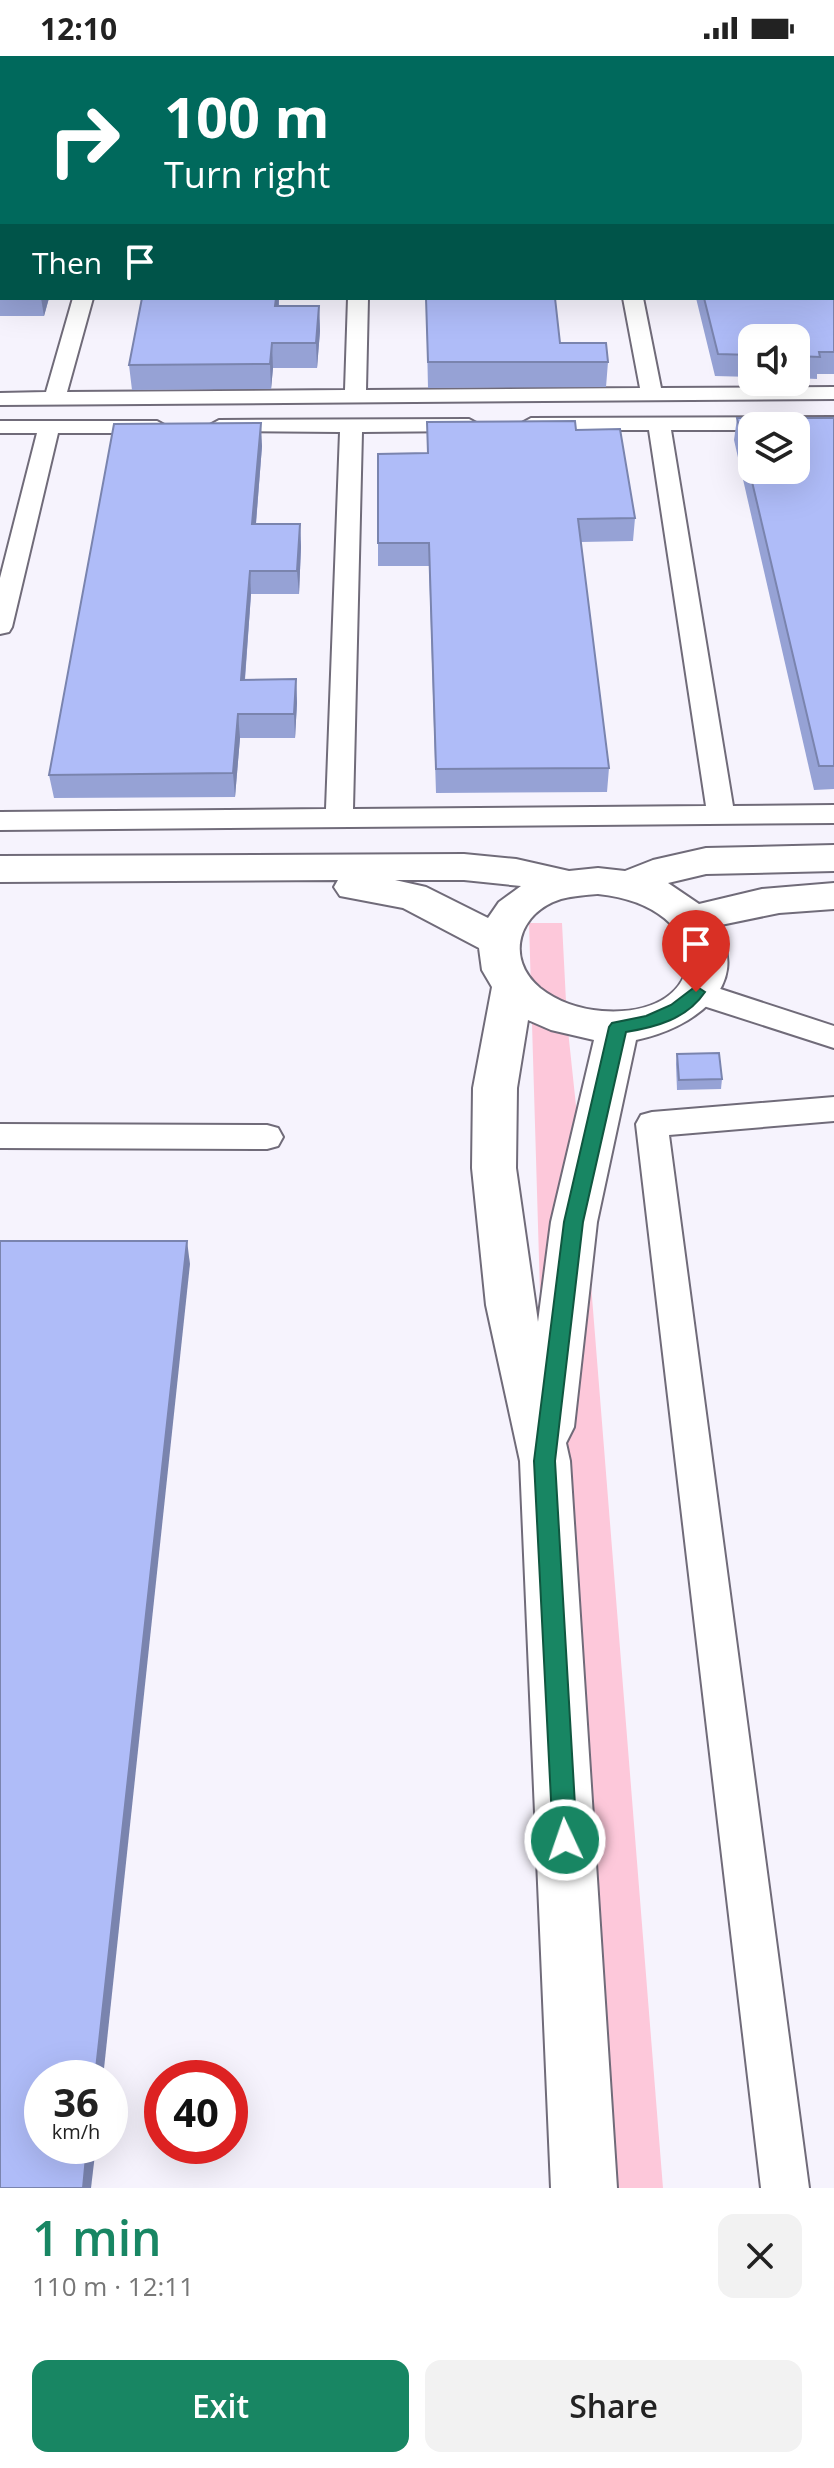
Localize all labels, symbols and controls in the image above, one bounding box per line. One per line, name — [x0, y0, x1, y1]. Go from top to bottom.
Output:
text: 12:10 — [40, 8, 117, 49]
text: 100 m — [164, 78, 330, 154]
icon: right — [32, 88, 136, 192]
text: Turn right — [164, 150, 330, 199]
icon: arrive — [118, 240, 162, 284]
text: Then — [32, 242, 102, 283]
map controls — [738, 324, 810, 484]
button: sound — [738, 324, 810, 396]
button: layers — [738, 412, 810, 484]
pin — [662, 910, 730, 992]
icon: arrive — [674, 922, 718, 966]
position arrow — [523, 1798, 607, 1882]
speed limit sign: 40 — [144, 2060, 248, 2164]
text: 36 — [53, 2074, 99, 2129]
text: km/h — [52, 2118, 100, 2145]
text: 1 min — [32, 2205, 162, 2270]
button: close — [718, 2214, 802, 2298]
text: 110 m · 12:11 — [32, 2268, 194, 2304]
button: Exit — [32, 2360, 409, 2452]
button: Share — [425, 2360, 802, 2452]

